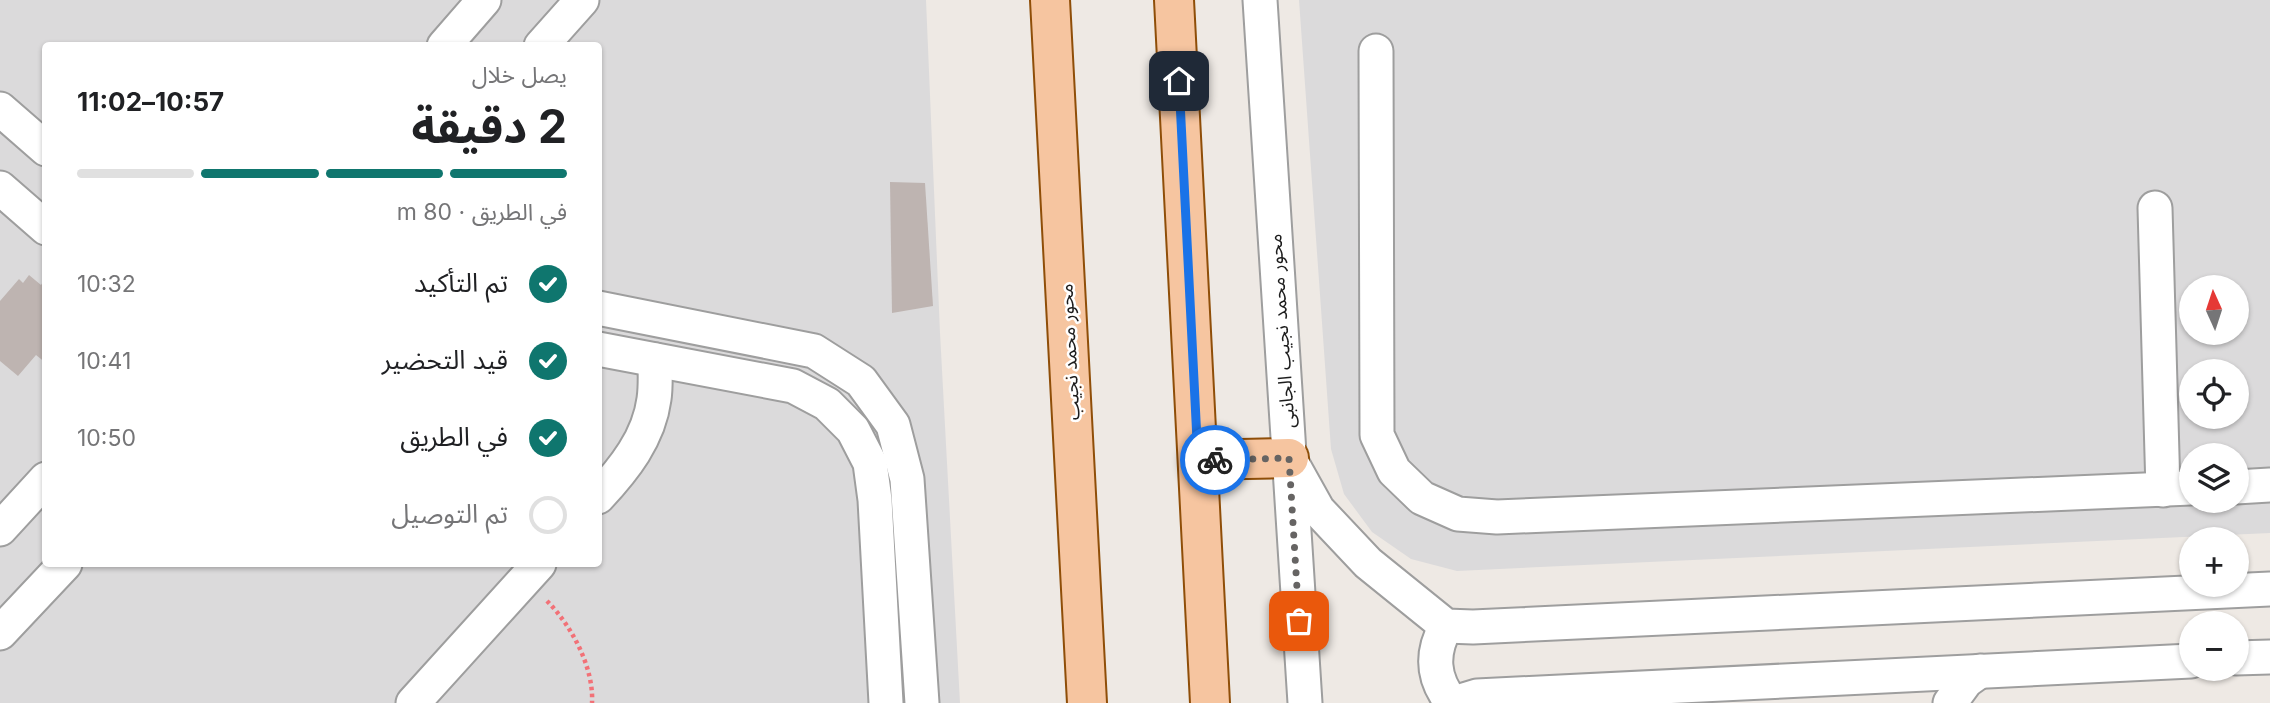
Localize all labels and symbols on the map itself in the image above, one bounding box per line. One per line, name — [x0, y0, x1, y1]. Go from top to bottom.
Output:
pin — [1149, 51, 1209, 111]
street label: محور محمد نجيب الجانبى — [1263, 233, 1300, 429]
north arrow — [2179, 275, 2249, 345]
street label: محور محمد نجيب — [1054, 283, 1085, 421]
courier — [1180, 425, 1250, 495]
pin — [1269, 591, 1329, 651]

